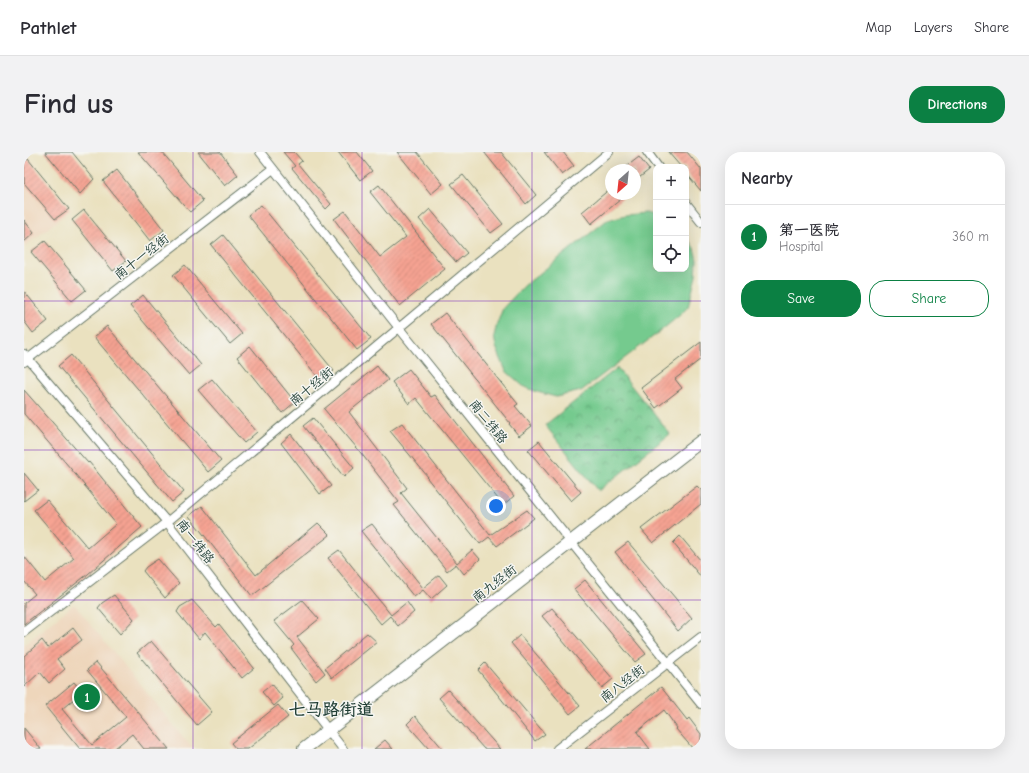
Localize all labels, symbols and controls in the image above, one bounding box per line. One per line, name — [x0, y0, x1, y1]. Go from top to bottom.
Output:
text: Pathlet — [20, 17, 76, 39]
text: Map — [865, 19, 892, 36]
text: Layers — [914, 19, 952, 36]
text: Share — [974, 19, 1009, 36]
button: Directions — [909, 86, 1005, 123]
text: Find us — [24, 88, 113, 120]
north arrow — [605, 164, 641, 200]
map controls — [653, 164, 689, 272]
button: + — [653, 164, 689, 200]
text: Nearby — [741, 169, 792, 188]
button: − — [653, 200, 689, 236]
text: 第一医院 — [779, 221, 839, 239]
text: 1 — [751, 229, 757, 244]
text: 360 m — [952, 229, 989, 244]
street label: 南十一经街 — [111, 230, 172, 282]
button: locate — [653, 236, 689, 272]
text: Hospital — [779, 239, 823, 254]
button: Save — [741, 280, 861, 317]
button: Share — [869, 280, 989, 317]
street label: 南十经街 — [287, 364, 336, 409]
street label: 南二纬路 — [466, 396, 511, 446]
your location — [486, 496, 506, 516]
street label: 南一纬路 — [174, 516, 218, 566]
street label: 南九经街 — [469, 561, 519, 605]
street label: 南八经街 — [597, 661, 647, 705]
pin: 1 — [74, 682, 100, 712]
district label: 七马路街道 — [289, 700, 374, 719]

